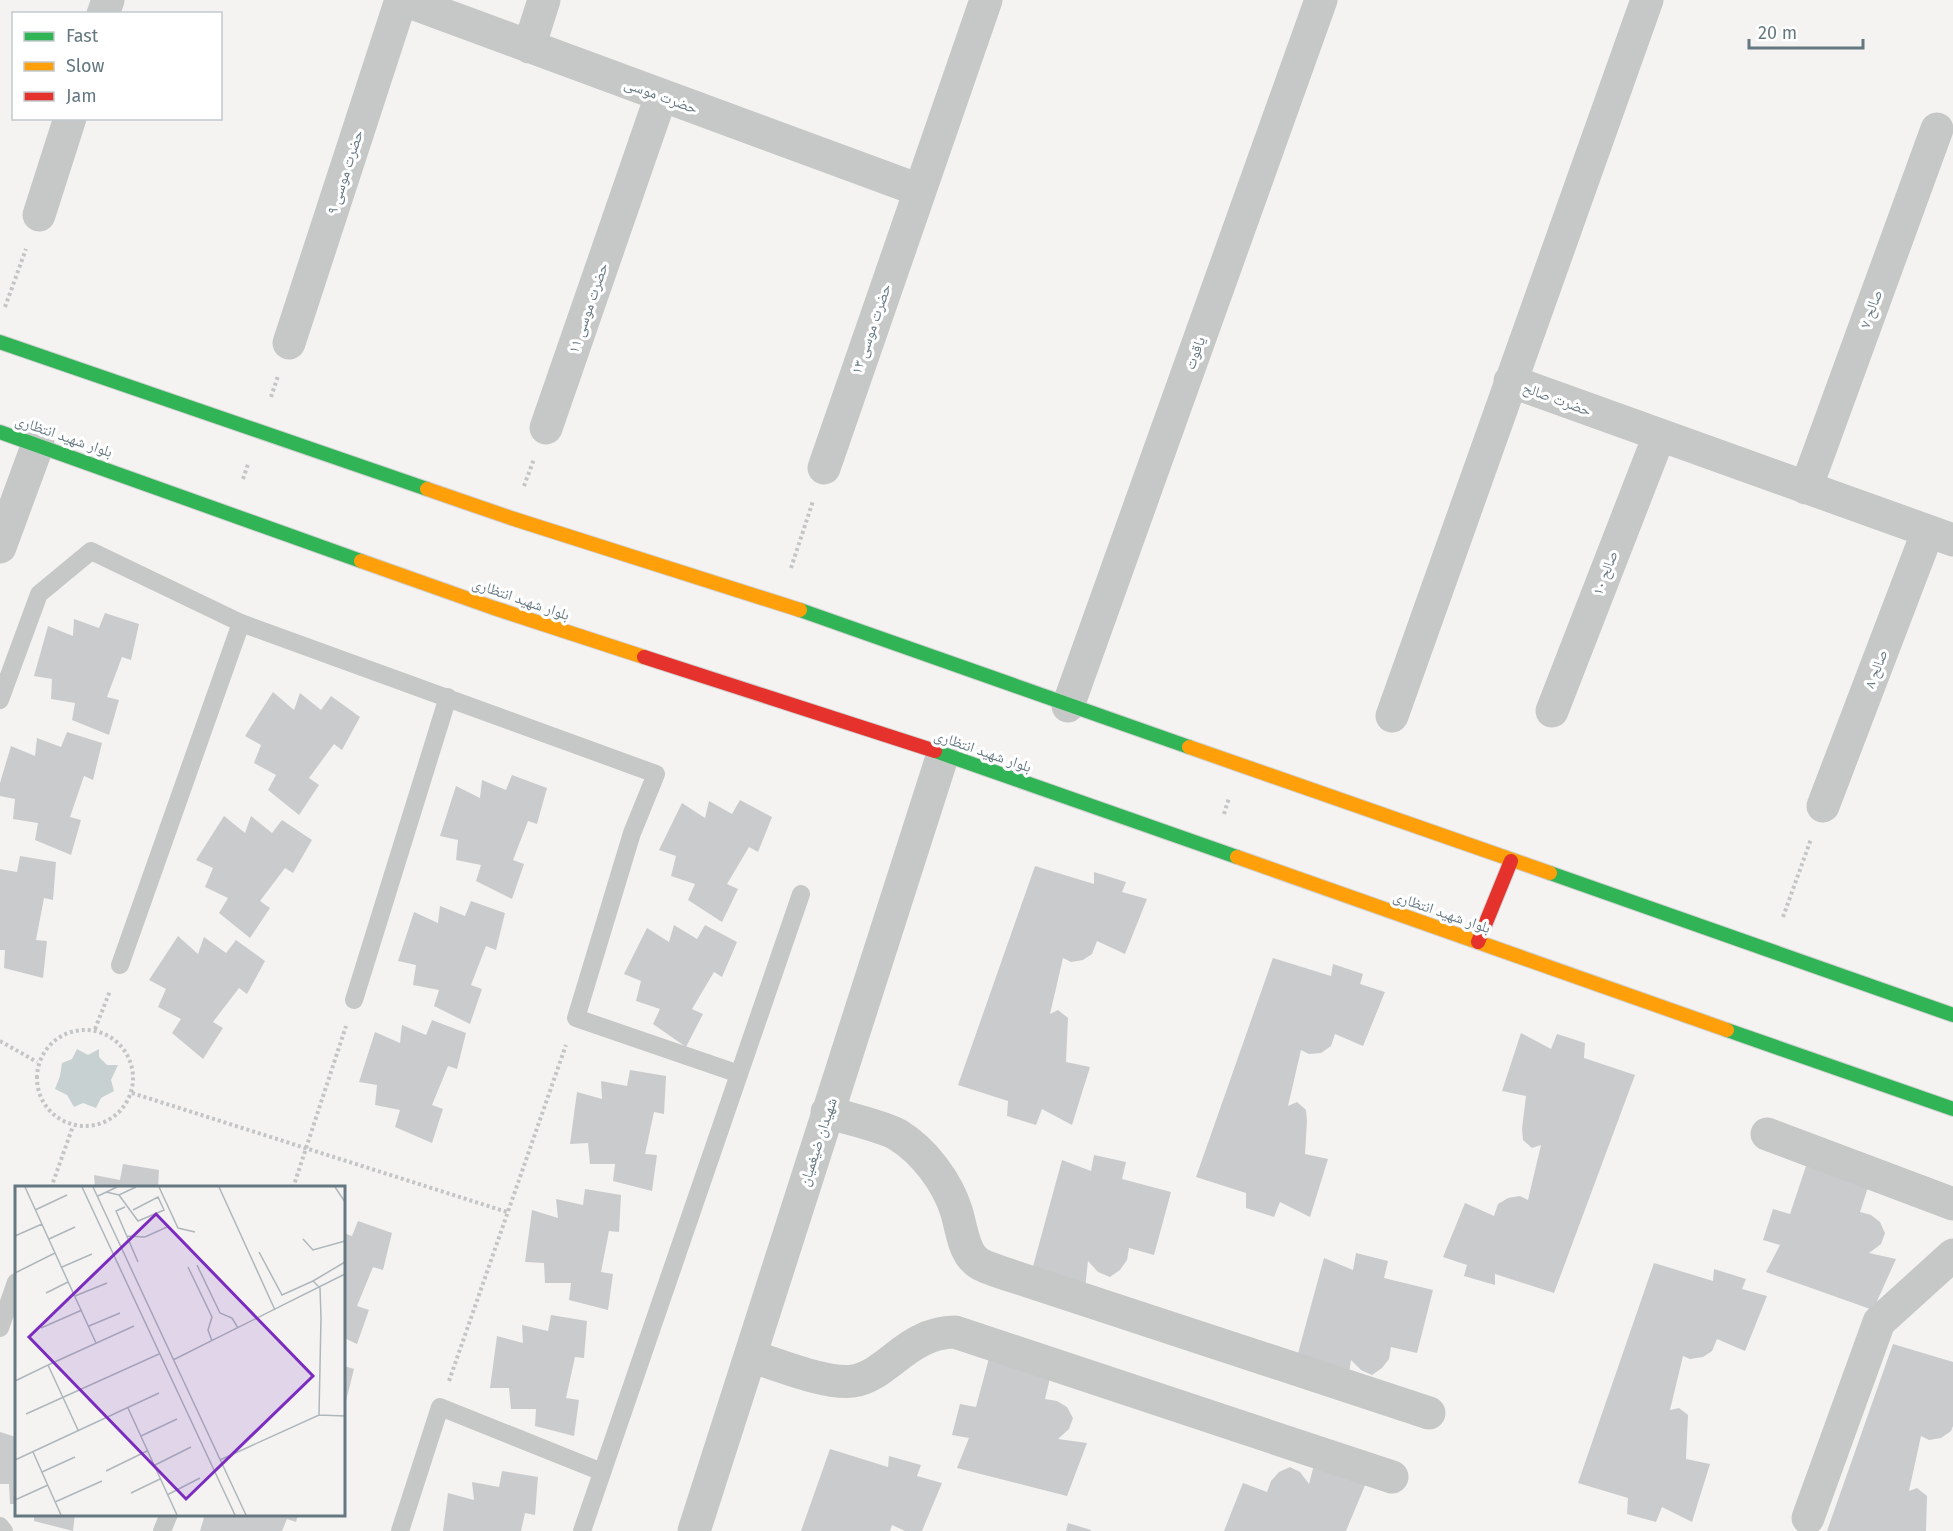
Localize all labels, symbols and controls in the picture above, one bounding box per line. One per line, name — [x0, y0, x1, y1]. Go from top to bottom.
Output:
legend — [12, 12, 222, 120]
scale bar — [1749, 12, 1863, 50]
text: 20 m — [1758, 22, 1797, 44]
text: Fast — [66, 25, 99, 47]
text: Slow — [66, 55, 105, 77]
street label: حضرت موسی — [621, 74, 701, 119]
text: Jam — [66, 85, 97, 107]
street label: حضرت موسی ۹ — [323, 127, 368, 217]
street label: حضرت موسی ۱۱ — [564, 260, 613, 356]
street label: حضرت موسی ۱۳ — [847, 281, 896, 377]
street label: صالح ۷ — [1856, 287, 1887, 331]
street label: یاقوت — [1181, 334, 1209, 372]
street label: حضرت صالح — [1520, 378, 1594, 421]
street label: بلوار شهید انتظاری — [13, 411, 115, 462]
street label: صالح ۱۰ — [1588, 548, 1623, 598]
street label: بلوار شهید انتظاری — [470, 574, 572, 625]
street label: صالح ۸ — [1861, 647, 1892, 691]
street label: بلوار شهید انتظاری — [932, 726, 1034, 777]
street label: بلوار شهید انتظاری — [1391, 887, 1493, 938]
street label: شهیدان ضیغمیان — [795, 1095, 842, 1189]
inset map — [15, 1186, 345, 1516]

